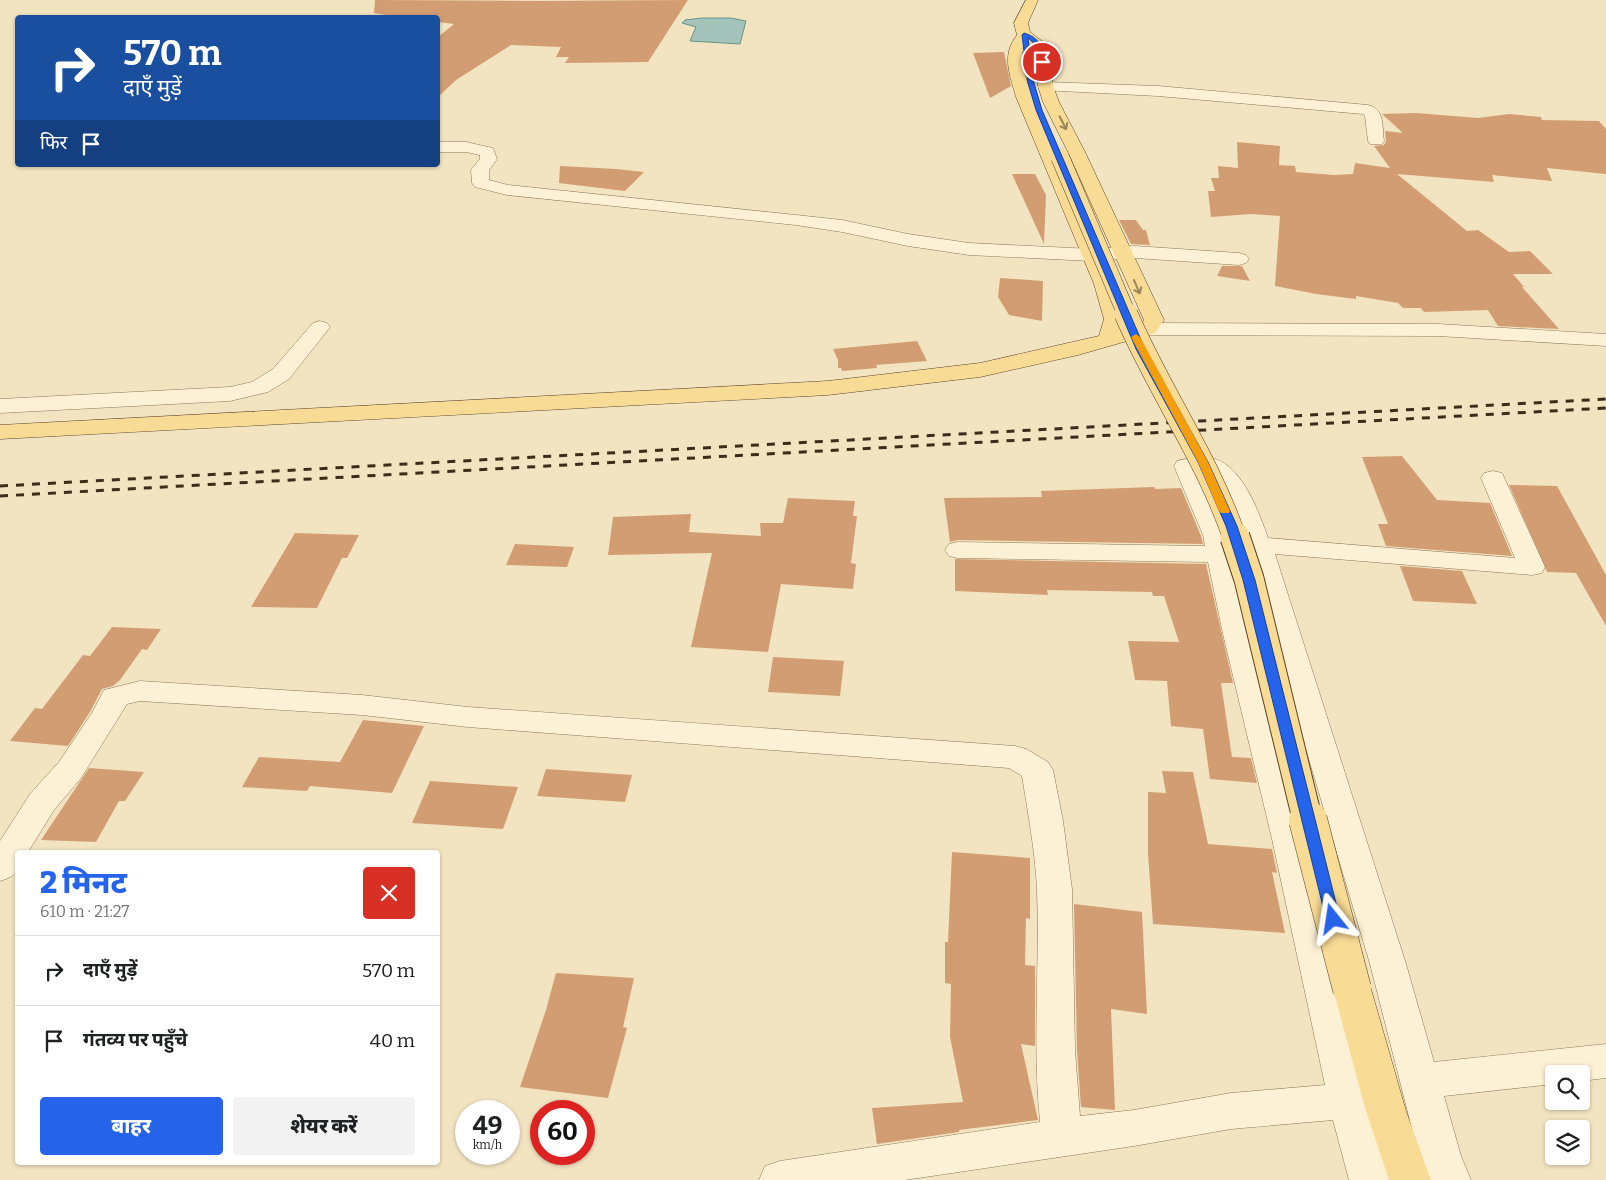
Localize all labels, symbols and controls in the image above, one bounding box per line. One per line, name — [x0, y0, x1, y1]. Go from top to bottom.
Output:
text: 570 m — [123, 32, 222, 74]
icon: right — [40, 35, 105, 100]
pin — [1021, 41, 1063, 83]
icon: arrive — [1028, 48, 1056, 76]
text: दाएँ मुड़ें — [123, 74, 182, 101]
one-way arrow — [1059, 115, 1068, 130]
icon: arrive — [77, 130, 105, 158]
text: फिर — [40, 131, 67, 154]
one-way arrow — [1133, 279, 1143, 294]
text: 2 मिनट — [40, 865, 127, 901]
button: close — [363, 867, 415, 919]
position arrow — [1306, 892, 1358, 944]
text: 610 m · 21:27 — [40, 902, 129, 921]
icon: right — [40, 957, 68, 985]
text: दाएँ मुड़ें — [83, 958, 137, 981]
text: 570 m — [362, 959, 415, 982]
icon: arrive — [40, 1027, 68, 1055]
text: गंतव्य पर पहुँचे — [83, 1028, 188, 1051]
text: 40 m — [370, 1029, 415, 1052]
map controls — [1545, 1065, 1590, 1165]
button: search — [1545, 1065, 1590, 1110]
button: बाहर — [40, 1097, 223, 1155]
button: शेयर करें — [233, 1097, 415, 1155]
speed limit sign: 60 — [530, 1100, 595, 1165]
text: 49 — [472, 1111, 503, 1141]
button: layers — [1545, 1120, 1590, 1165]
text: km/h — [473, 1138, 502, 1152]

